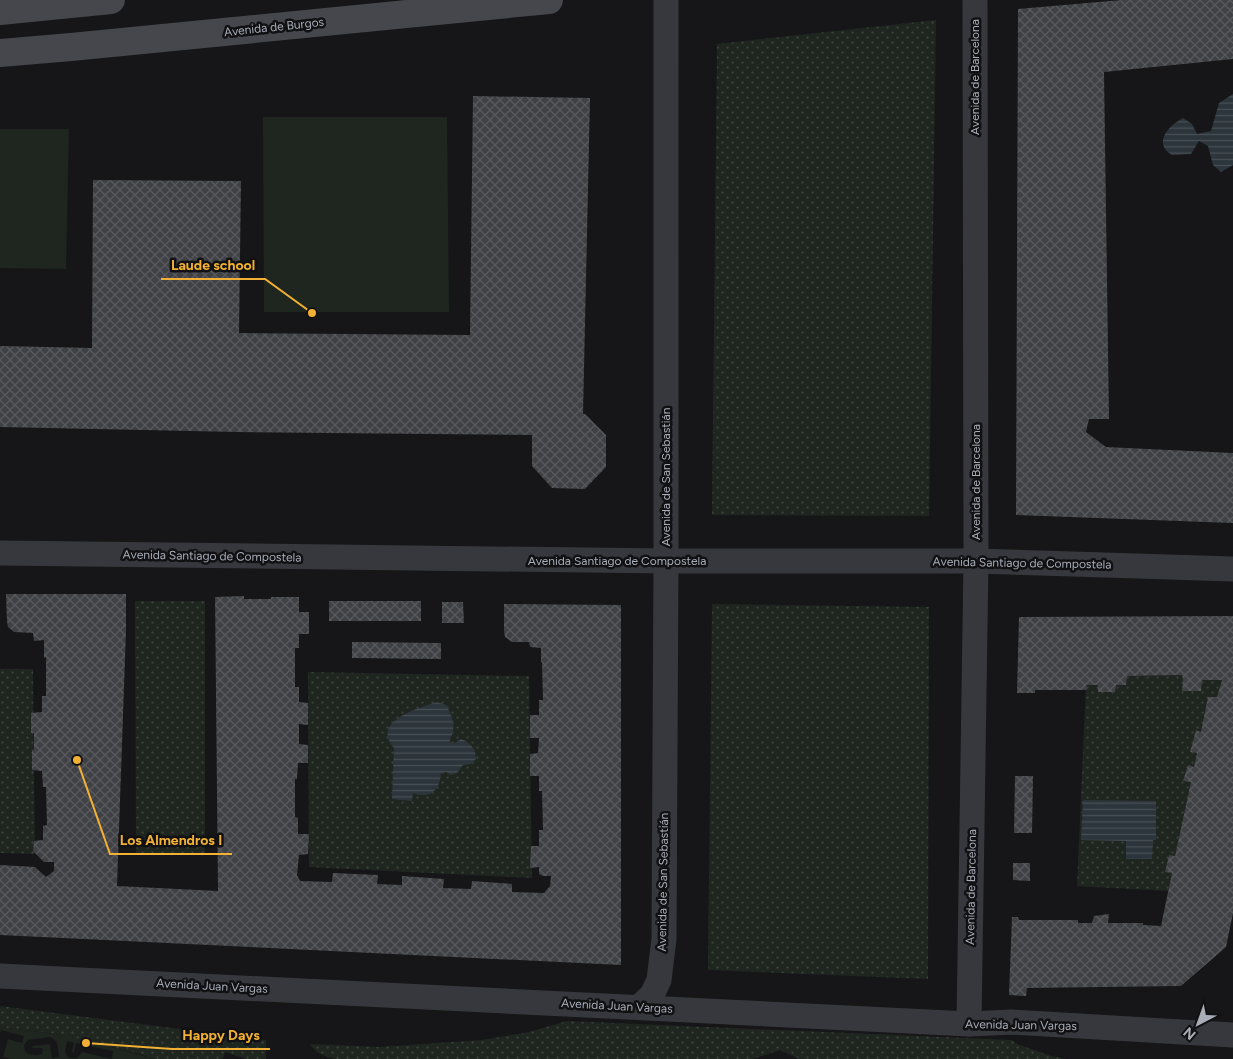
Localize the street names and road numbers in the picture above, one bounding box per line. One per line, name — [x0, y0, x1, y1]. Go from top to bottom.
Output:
street label: Avenida de Burgos — [223, 15, 325, 39]
street label: Avenida de Barcelona — [968, 19, 982, 135]
street label: Avenida de San Sebastián — [659, 407, 673, 546]
street label: Avenida de Barcelona — [969, 424, 983, 540]
street label: Avenida Santiago de Compostela — [123, 547, 301, 565]
street label: Avenida Santiago de Compostela — [528, 554, 706, 568]
street label: Avenida Santiago de Compostela — [933, 554, 1111, 572]
street label: Avenida de San Sebastián — [655, 812, 671, 951]
street label: Avenida de Barcelona — [963, 829, 979, 945]
street label: Avenida Juan Vargas — [156, 976, 269, 996]
street label: Avenida Juan Vargas — [561, 996, 674, 1016]
street label: Avenida Juan Vargas — [965, 1017, 1077, 1033]

